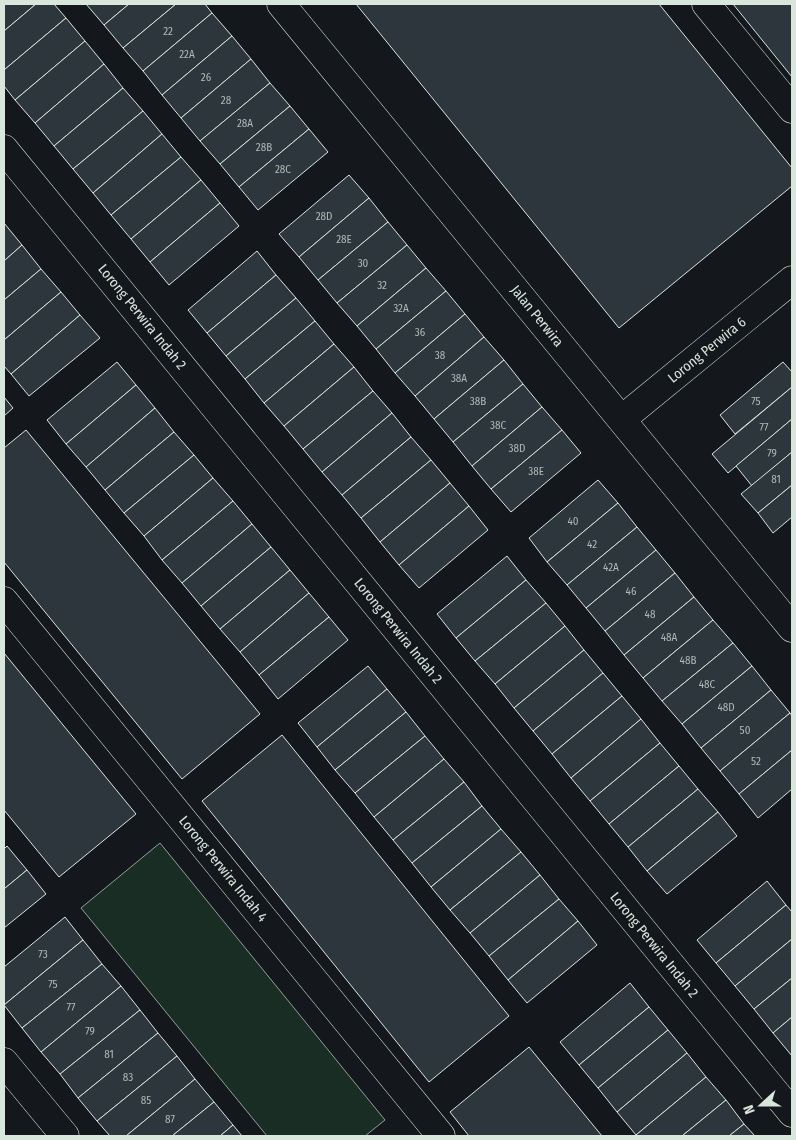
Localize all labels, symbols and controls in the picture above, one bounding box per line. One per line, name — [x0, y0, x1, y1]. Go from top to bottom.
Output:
house number: 22 — [163, 25, 173, 38]
house number: 22A — [179, 48, 195, 61]
house number: 26 — [201, 71, 212, 84]
house number: 28 — [221, 94, 232, 107]
house number: 28A — [237, 117, 253, 130]
house number: 28B — [256, 141, 272, 154]
house number: 28C — [275, 163, 291, 176]
house number: 28D — [316, 210, 332, 223]
house number: 28E — [336, 233, 352, 246]
house number: 30 — [358, 257, 369, 270]
street label: Lorong Perwira Indah 2 — [94, 261, 190, 373]
house number: 32 — [377, 279, 387, 292]
street label: Jalan Perwira — [507, 282, 567, 350]
house number: 32A — [393, 302, 409, 315]
street label: Lorong Perwira 6 — [665, 313, 749, 387]
house number: 36 — [415, 326, 426, 339]
house number: 38 — [435, 349, 446, 362]
house number: 38A — [451, 372, 467, 385]
house number: 38B — [470, 395, 486, 408]
house number: 75 — [751, 395, 761, 408]
house number: 38C — [490, 419, 506, 432]
house number: 77 — [760, 421, 769, 434]
house number: 38D — [509, 442, 525, 455]
house number: 79 — [767, 447, 777, 460]
house number: 38E — [528, 465, 544, 478]
house number: 81 — [771, 473, 781, 486]
house number: 40 — [567, 515, 579, 528]
house number: 42 — [587, 538, 597, 551]
house number: 42A — [603, 561, 619, 574]
street label: Lorong Perwira Indah 2 — [350, 575, 446, 687]
house number: 46 — [626, 585, 637, 598]
house number: 48 — [645, 608, 656, 621]
house number: 48A — [661, 631, 678, 644]
house number: 48B — [680, 654, 696, 667]
house number: 48C — [699, 678, 716, 691]
house number: 48D — [717, 701, 735, 714]
house number: 50 — [740, 724, 751, 737]
house number: 52 — [751, 755, 761, 768]
street label: Lorong Perwira Indah 4 — [175, 813, 271, 926]
street label: Lorong Perwira Indah 2 — [606, 889, 702, 1001]
house number: 73 — [38, 948, 48, 961]
house number: 75 — [48, 978, 58, 991]
house number: 77 — [67, 1001, 76, 1014]
house number: 79 — [85, 1025, 95, 1038]
house number: 81 — [104, 1048, 114, 1061]
house number: 83 — [123, 1071, 133, 1084]
north arrow — [736, 1080, 786, 1130]
house number: 85 — [141, 1094, 151, 1107]
text: N — [740, 1103, 759, 1116]
house number: 87 — [165, 1113, 175, 1126]

